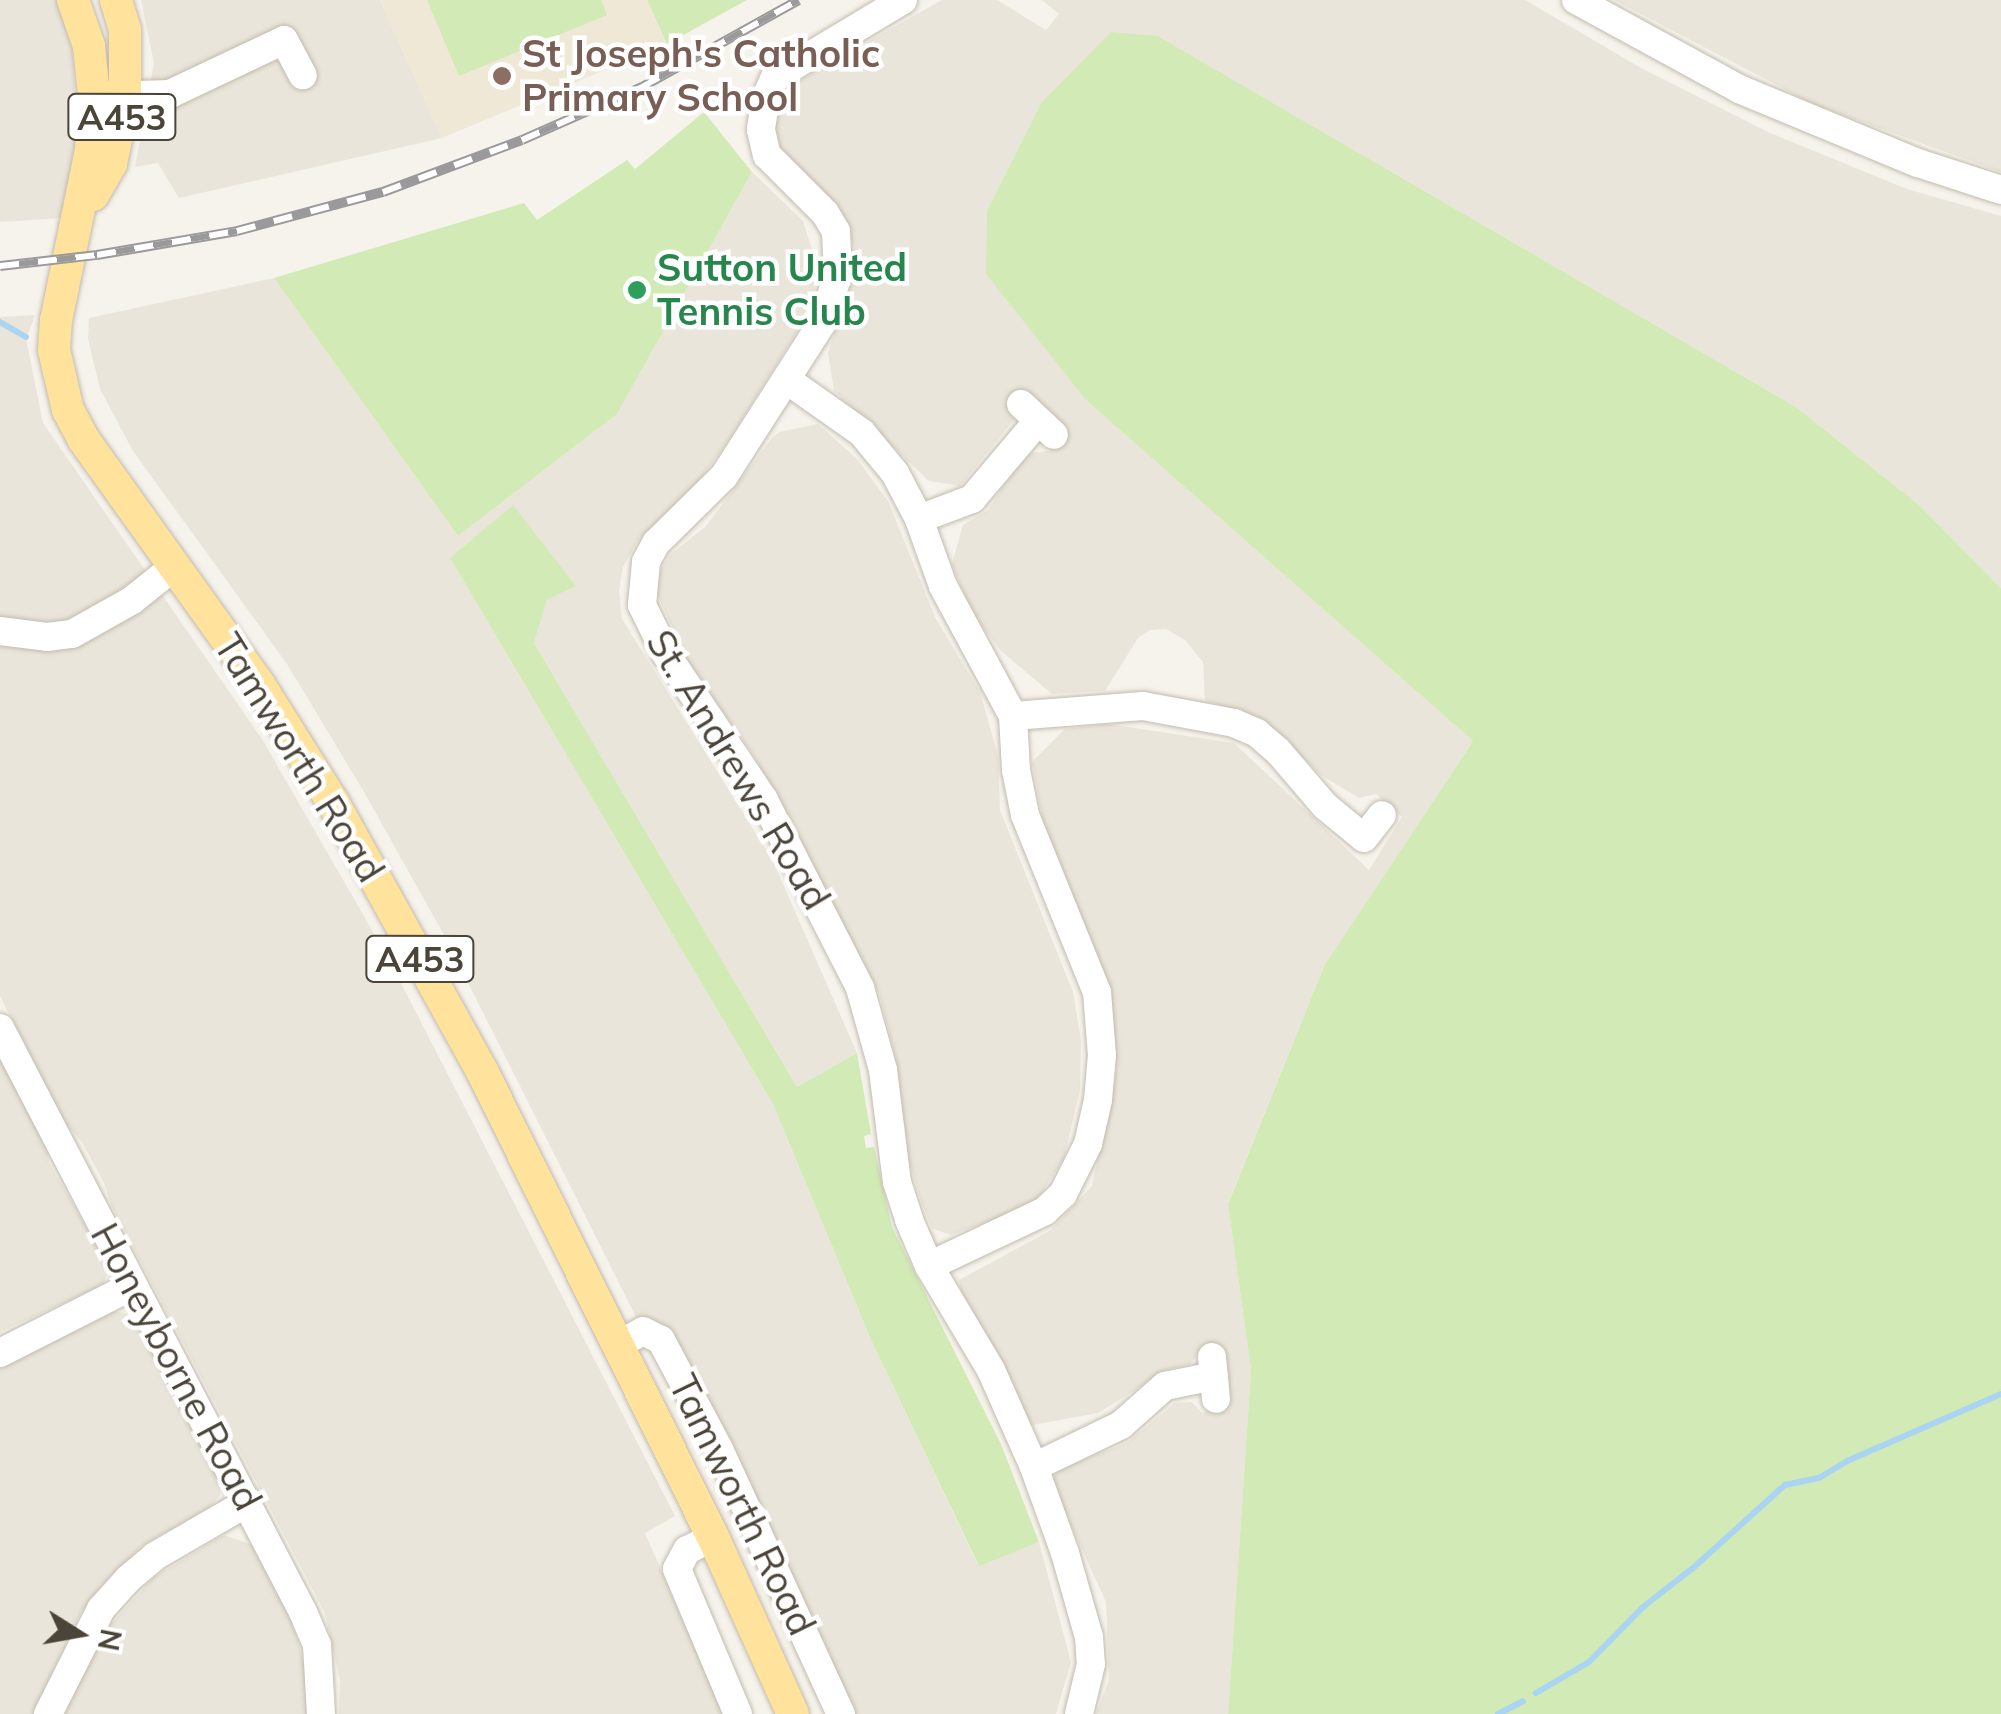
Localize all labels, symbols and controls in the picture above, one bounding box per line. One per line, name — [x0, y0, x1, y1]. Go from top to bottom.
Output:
place label: St Joseph's Catholic Primary School — [522, 31, 880, 120]
marker: St Joseph's Catholic Primary School — [491, 65, 513, 87]
road number: A453 — [67, 87, 177, 147]
place label: Sutton United Tennis Club — [657, 245, 907, 334]
marker: Sutton United Tennis Club — [626, 279, 648, 301]
street label: St. Andrews Road — [637, 622, 839, 918]
street label: Tamworth Road — [204, 626, 394, 890]
road number: A453 — [365, 929, 475, 989]
street label: Honeyborne Road — [81, 1216, 271, 1518]
street label: Tamworth Road — [659, 1367, 825, 1643]
north arrow — [30, 1584, 130, 1684]
text: N — [91, 1626, 129, 1654]

